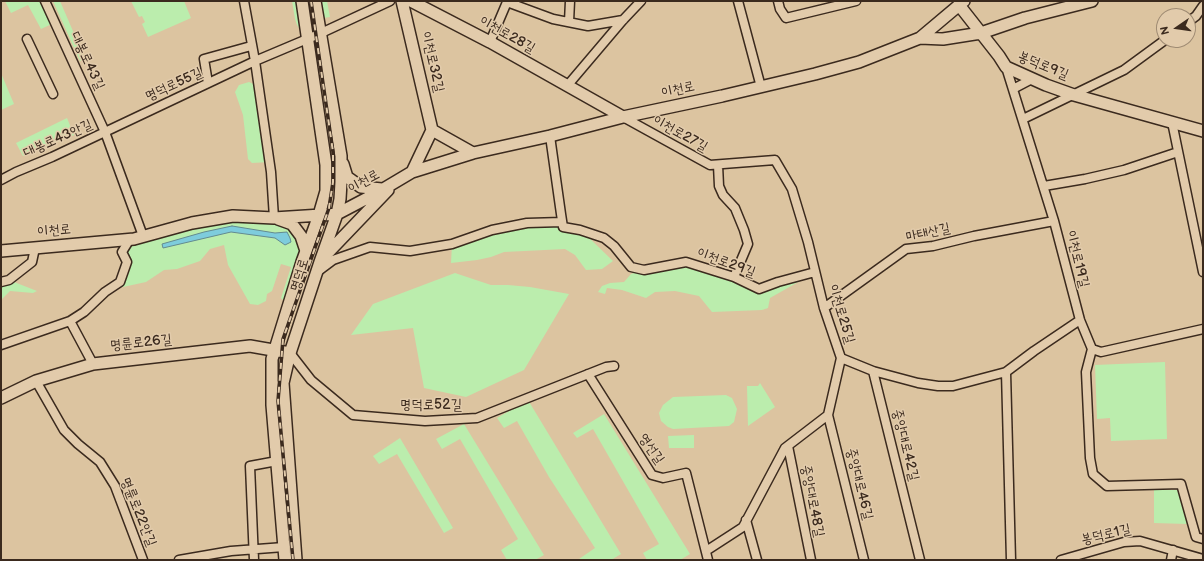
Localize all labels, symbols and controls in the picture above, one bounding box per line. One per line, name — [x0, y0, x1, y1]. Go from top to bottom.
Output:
north arrow — [1156, 8, 1196, 48]
street label: 이천로28길 — [476, 13, 538, 57]
text: N — [1158, 25, 1172, 36]
street label: 대봉로43길 — [66, 29, 108, 93]
street label: 이천로32길 — [417, 30, 447, 94]
street label: 봉덕로9길 — [1015, 48, 1071, 84]
street label: 명덕로55길 — [143, 64, 205, 106]
street label: 이천로 — [660, 78, 696, 102]
street label: 이천로27길 — [650, 112, 710, 156]
street label: 대봉로43안길 — [21, 116, 95, 162]
street label: 이천로 — [345, 166, 383, 198]
street label: 마태산길 — [904, 220, 952, 246]
street label: 이천로 — [36, 221, 72, 241]
street label: 이천로19길 — [1062, 229, 1092, 289]
street label: 이천로29길 — [694, 245, 758, 281]
street label: 명덕로 — [287, 256, 313, 294]
street label: 이천로25길 — [824, 282, 858, 346]
street label: 명륜로26길 — [109, 331, 173, 355]
street label: 명덕로52길 — [400, 397, 462, 413]
street label: 중앙대로42길 — [888, 407, 922, 483]
street label: 영선길 — [634, 430, 668, 468]
street label: 중앙대로46길 — [842, 446, 876, 522]
street label: 중앙대로48길 — [797, 464, 827, 538]
street label: 명륜로22안길 — [117, 475, 159, 549]
street label: 봉덕로1길 — [1080, 521, 1132, 549]

